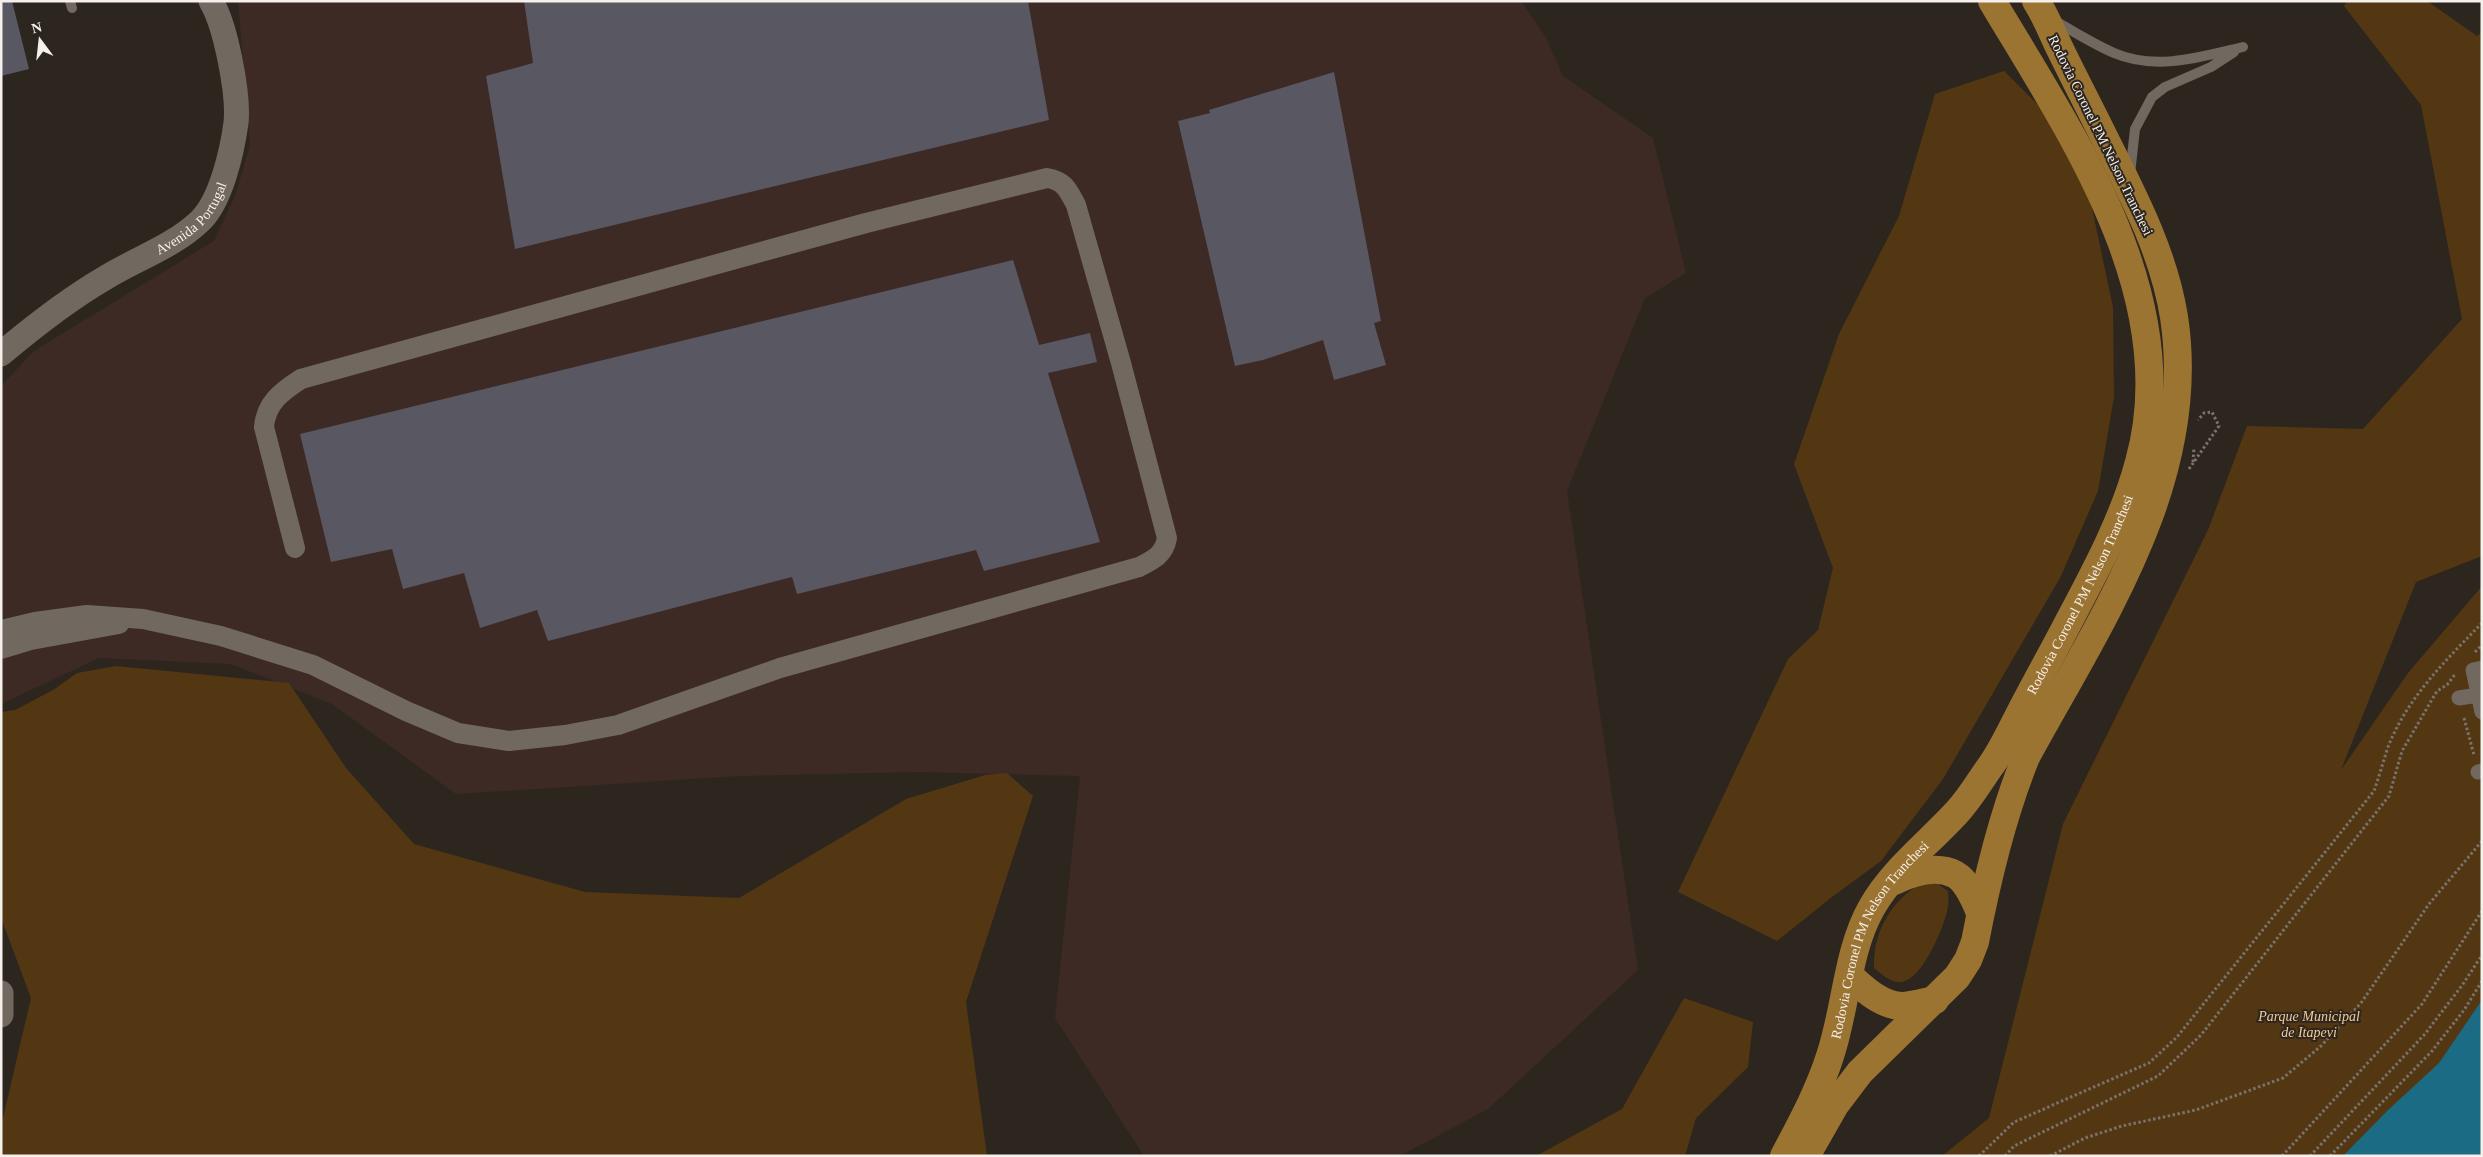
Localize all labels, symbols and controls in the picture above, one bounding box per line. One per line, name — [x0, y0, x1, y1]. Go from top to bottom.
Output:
north arrow — [15, 15, 65, 65]
text: N — [30, 19, 44, 36]
street label: Rodovia Coronel PM Nelson Tranchesi — [2045, 33, 2156, 238]
street label: Avenida Portugal — [153, 180, 229, 258]
street label: Rodovia Coronel PM Nelson Tranchesi — [2024, 493, 2136, 697]
street label: Rodovia Coronel PM Nelson Tranchesi — [1828, 838, 1932, 1040]
park label: Parque Municipal de Itapevi — [2257, 1009, 2360, 1040]

